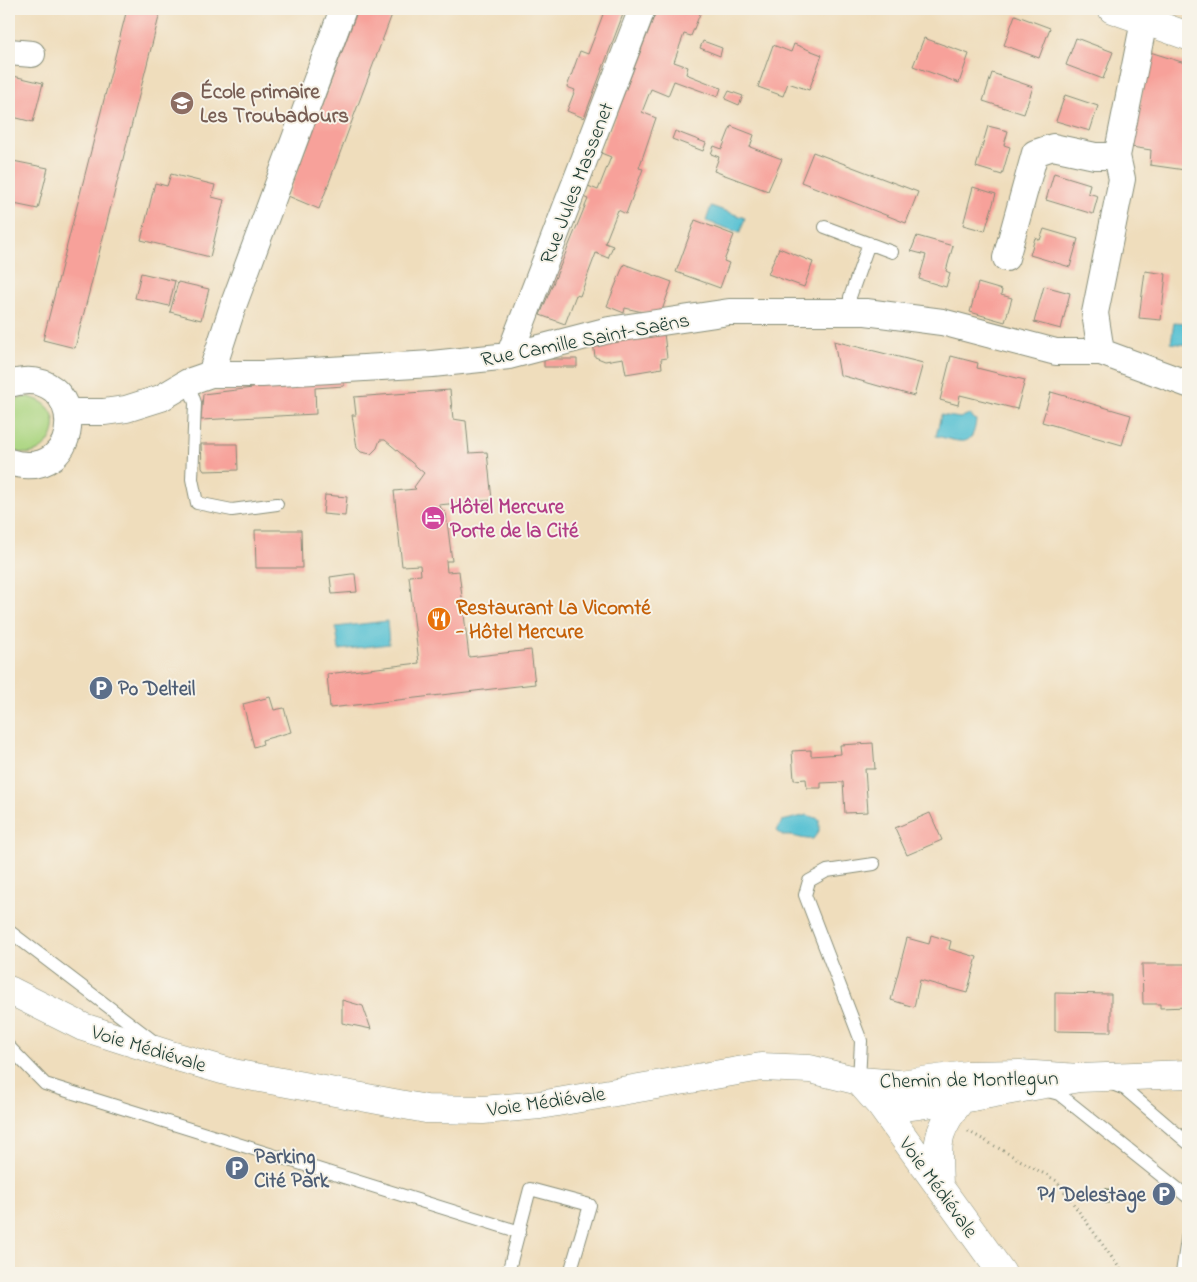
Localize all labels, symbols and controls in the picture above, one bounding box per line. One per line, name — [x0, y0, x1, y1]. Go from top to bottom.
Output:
place label: École primaire Les Troubadours — [200, 78, 349, 132]
school or university icon: École primaire Les Troubadours — [169, 90, 195, 116]
street label: Rue Jules Massenet — [533, 99, 623, 269]
street label: Rue Camille Saint-Saëns — [478, 306, 692, 376]
place label: Hôtel Mercure Porte de la Cité — [450, 493, 579, 547]
hotel icon: Hôtel Mercure Porte de la Cité — [420, 505, 446, 531]
place label: Restaurant La Vicomté - Hôtel Mercure — [455, 594, 651, 648]
restaurant icon: Restaurant La Vicomté - Hôtel Mercure — [426, 606, 452, 632]
parking icon: P0 Delteil — [88, 675, 114, 701]
place label: P0 Delteil — [118, 675, 196, 705]
street label: Voie Médiévale — [86, 1018, 210, 1082]
street label: Chemin de Montlegun — [879, 1064, 1059, 1100]
street label: Voie Médiévale — [484, 1080, 608, 1126]
street label: Voie Médiévale — [890, 1131, 985, 1246]
place label: Parking Cité Park — [254, 1143, 330, 1197]
parking icon: Parking Cité Park — [224, 1155, 250, 1181]
place label: P1 Delestage — [1037, 1181, 1147, 1213]
parking icon: P1 Delestage — [1151, 1181, 1177, 1207]

